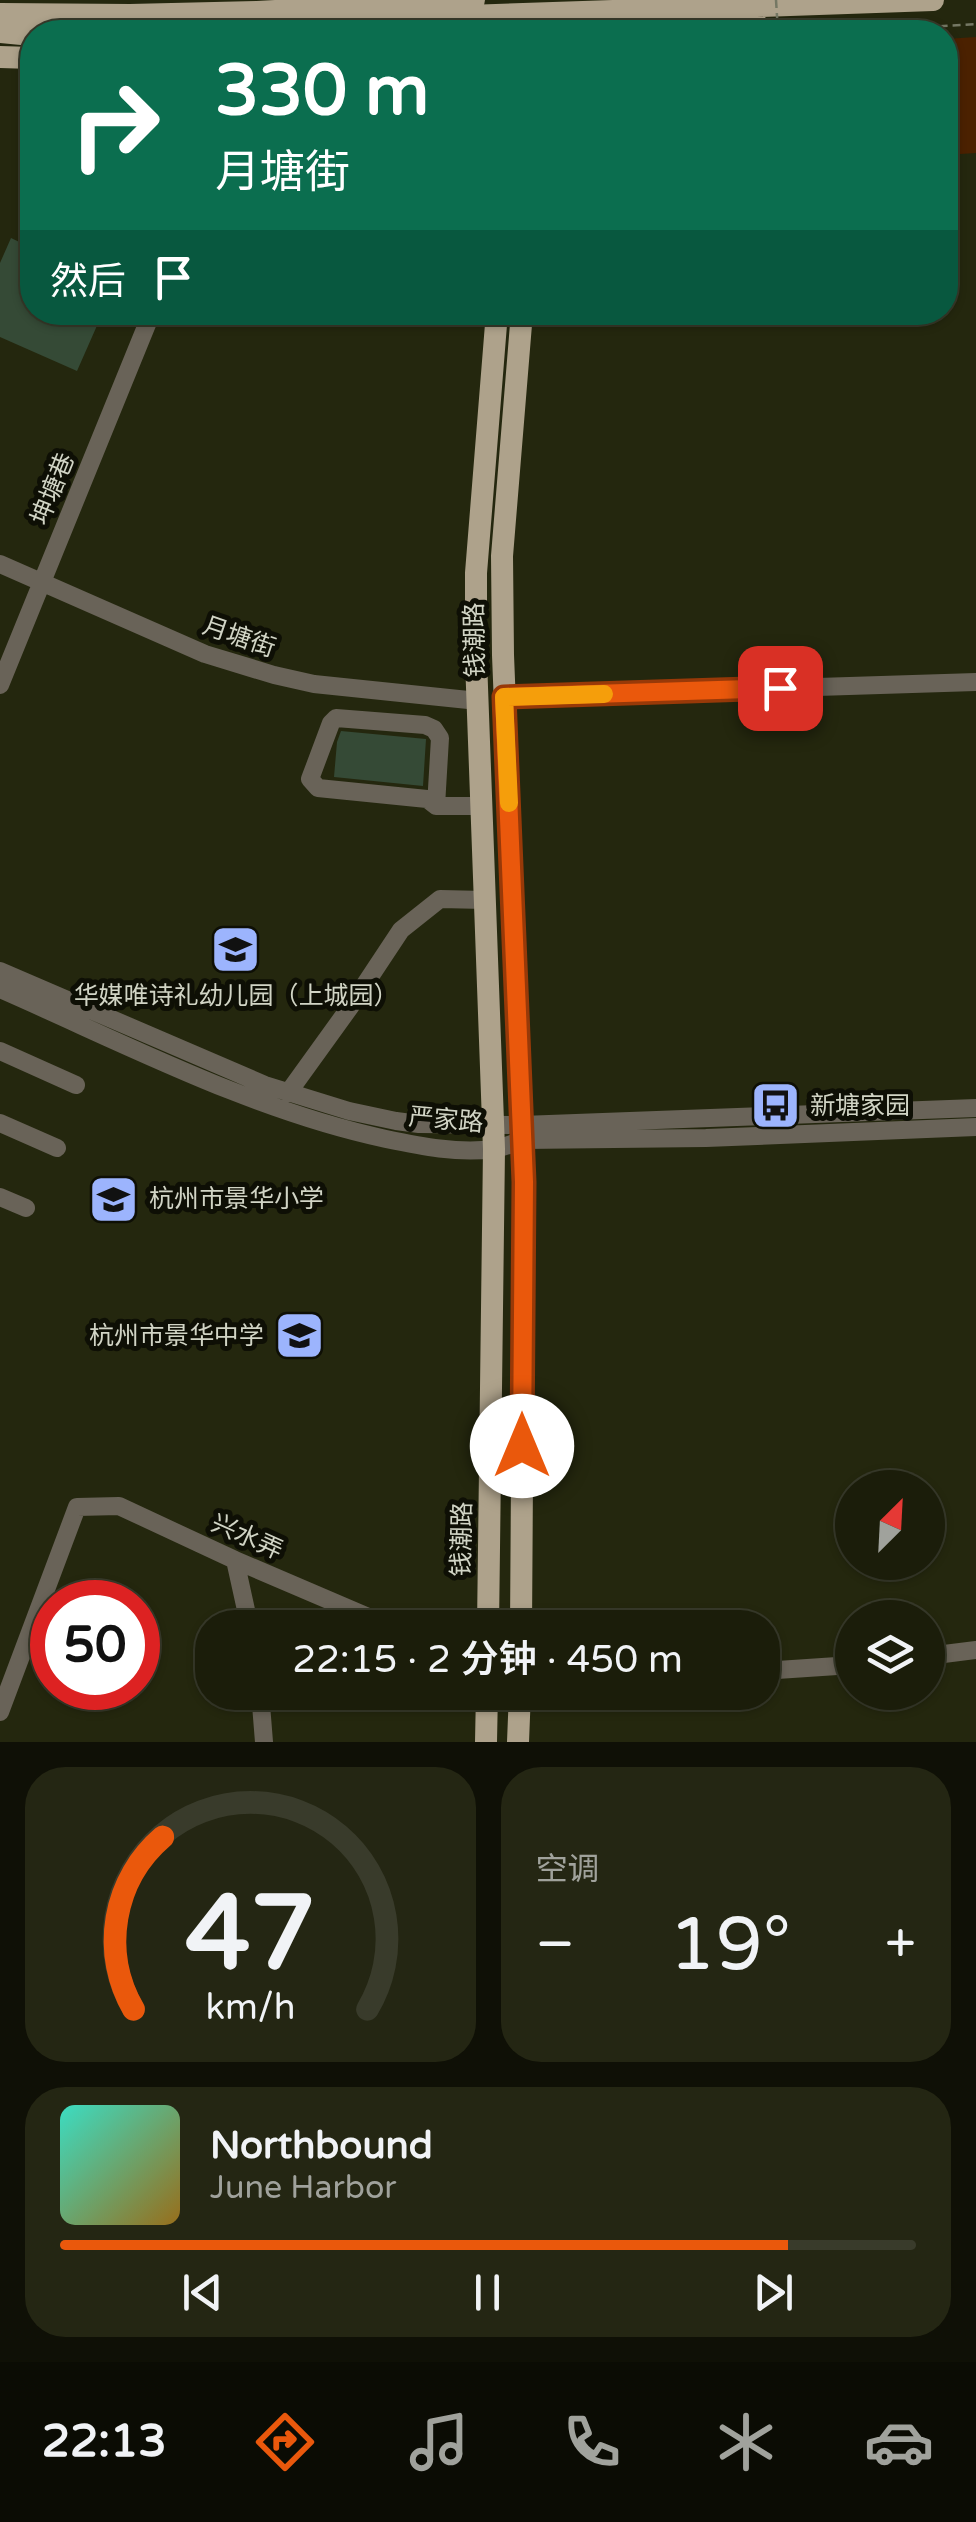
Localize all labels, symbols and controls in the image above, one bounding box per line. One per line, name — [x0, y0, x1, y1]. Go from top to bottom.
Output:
text: 330 m — [215, 50, 429, 134]
icon: right — [50, 60, 180, 190]
text: 月塘街 — [215, 146, 350, 200]
icon: arrive — [146, 250, 201, 305]
text: 然后 — [50, 259, 126, 305]
street label: 坤塘巷 — [25, 449, 81, 529]
street label: 钱潮路 — [459, 602, 491, 678]
street label: 月塘街 — [199, 611, 279, 663]
pin — [738, 646, 823, 731]
icon: arrive — [753, 661, 808, 716]
school or university icon: 华媒唯诗礼幼儿园（上城园） — [210, 924, 262, 976]
place label: 华媒唯诗礼幼儿园（上城园） — [73, 981, 399, 1011]
bus stop icon: 新塘家园 — [749, 1080, 801, 1132]
place label: 新塘家园 — [810, 1091, 910, 1121]
street label: 严家路 — [407, 1102, 485, 1138]
school or university icon: 杭州市景华小学 — [88, 1173, 140, 1225]
place label: 杭州市景华小学 — [149, 1184, 324, 1214]
school or university icon: 杭州市景华中学 — [273, 1310, 325, 1362]
place label: 杭州市景华中学 — [89, 1321, 264, 1351]
position arrow — [470, 1394, 574, 1498]
north arrow — [835, 1470, 945, 1580]
map controls — [835, 1470, 945, 1710]
street label: 钱潮路 — [446, 1501, 478, 1577]
street label: 兴水弄 — [207, 1508, 287, 1566]
speed limit sign: 50 — [30, 1580, 160, 1710]
button: layers — [835, 1600, 945, 1710]
text: 22:15 · 2 分钟 · 450 m — [292, 1637, 683, 1683]
text: 空调 — [536, 1851, 600, 1889]
text: 47 — [185, 1872, 316, 1997]
text: 19° — [669, 1900, 791, 1990]
text: − — [536, 1912, 575, 1978]
text: + — [885, 1912, 916, 1978]
text: km/h — [205, 1986, 295, 2029]
text: Northbound — [210, 2123, 433, 2169]
text: June Harbor — [210, 2169, 397, 2207]
icon: previous — [175, 2265, 230, 2320]
icon: pause — [460, 2265, 515, 2320]
icon: next — [746, 2265, 801, 2320]
icon: directions — [250, 2407, 320, 2477]
icon: music — [404, 2407, 474, 2477]
icon: phone — [557, 2407, 627, 2477]
icon: climate — [711, 2407, 781, 2477]
icon: car — [864, 2407, 934, 2477]
text: 22:13 — [42, 2415, 167, 2469]

